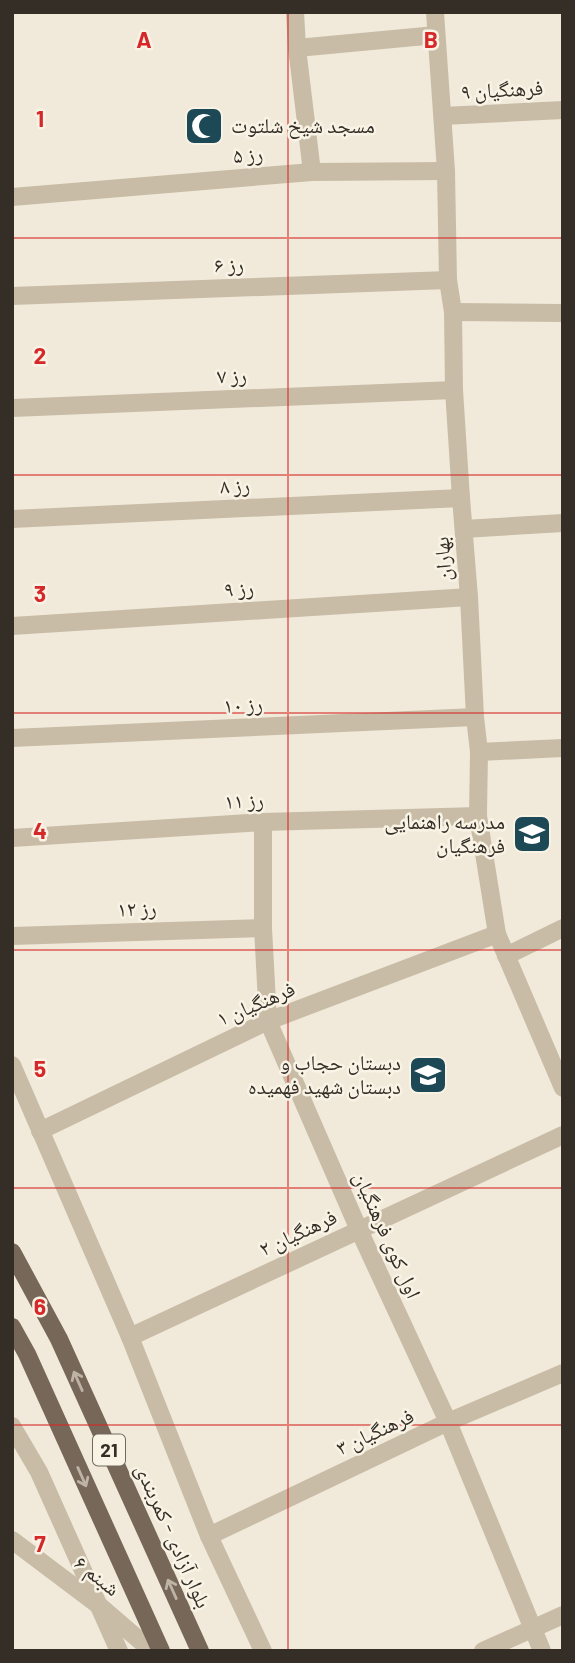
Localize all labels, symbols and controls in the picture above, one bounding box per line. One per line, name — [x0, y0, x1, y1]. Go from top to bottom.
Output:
text: A — [136, 25, 152, 53]
text: B — [424, 25, 438, 53]
street label: فرهنگیان ۹ — [460, 74, 544, 104]
text: 1 — [36, 104, 44, 132]
mosque icon: مسجد شیخ شلتوت — [183, 105, 225, 147]
place label: مسجد شیخ شلتوت — [231, 112, 375, 139]
street label: رز ۵ — [232, 140, 264, 167]
street label: رز ۶ — [214, 250, 244, 277]
text: 2 — [34, 341, 46, 369]
street label: رز ۷ — [217, 361, 247, 388]
street label: رز ۸ — [219, 471, 250, 498]
street label: بهاران — [427, 536, 457, 582]
street label: رز ۹ — [223, 574, 255, 601]
text: 3 — [34, 579, 46, 607]
street label: رز ۱۰ — [223, 690, 263, 717]
street label: رز ۱۱ — [224, 786, 264, 813]
place label: مدرسه راهنمایی فرهنگیان — [384, 808, 505, 858]
school or university icon: مدرسه راهنمایی فرهنگیان — [511, 813, 553, 855]
text: 4 — [33, 816, 47, 844]
street label: رز ۱۲ — [117, 894, 157, 921]
street label: فرهنگیان ۱ — [213, 975, 299, 1031]
place label: دبستان حجاب و دبستان شهید فهمیده — [248, 1049, 401, 1099]
text: 5 — [34, 1054, 46, 1082]
school or university icon: دبستان حجاب و دبستان شهید فهمیده — [407, 1054, 449, 1096]
street label: اول کوی فرهنگیان — [348, 1167, 427, 1302]
street label: فرهنگیان ۲ — [255, 1203, 340, 1261]
text: 6 — [34, 1292, 46, 1320]
one-way arrow — [71, 1371, 84, 1392]
street label: فرهنگیان ۳ — [332, 1402, 417, 1460]
road number: 21 — [93, 1434, 125, 1466]
street label: بلوار آزادی - کمربندی — [130, 1459, 217, 1612]
one-way arrow — [76, 1466, 89, 1487]
text: 7 — [34, 1529, 46, 1557]
street label: شبنم ۶ — [68, 1549, 126, 1603]
one-way arrow — [165, 1578, 178, 1600]

